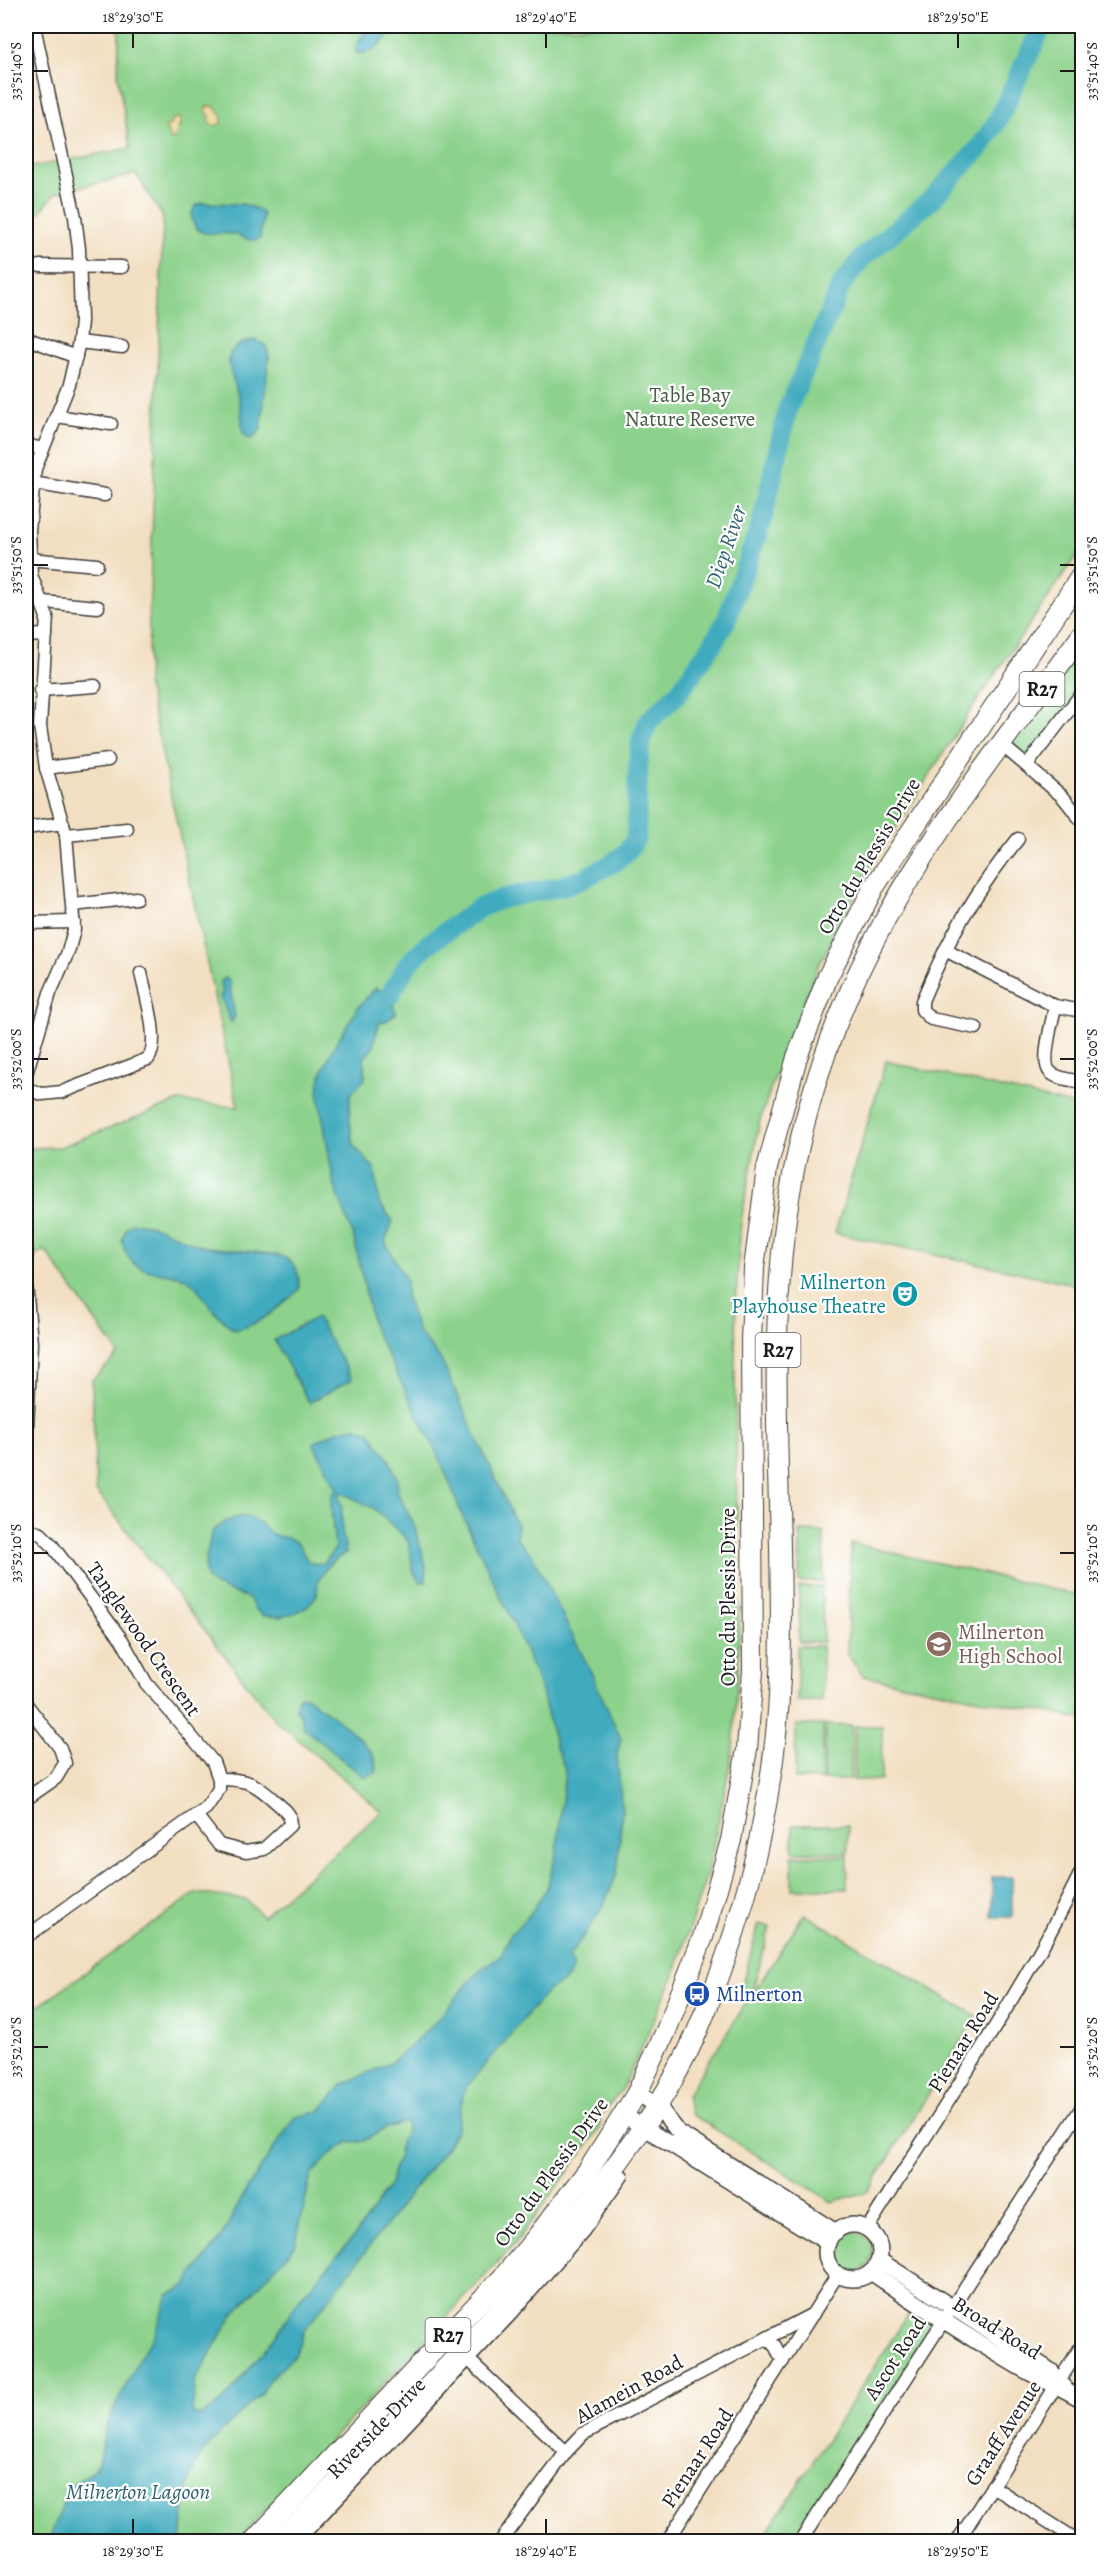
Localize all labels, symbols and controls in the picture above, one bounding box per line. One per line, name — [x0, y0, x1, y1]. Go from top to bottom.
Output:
text: 18°29'30"E — [102, 7, 164, 27]
text: 18°29'40"E — [515, 7, 577, 27]
text: 18°29'50"E — [927, 7, 989, 27]
text: 33°51'40"S — [6, 42, 26, 100]
text: 33°51'40"S — [1082, 42, 1102, 100]
park label: Table Bay Nature Reserve — [625, 381, 755, 433]
water label: Diep River — [698, 500, 755, 592]
text: 33°51'50"S — [6, 536, 26, 594]
text: 33°51'50"S — [1082, 536, 1102, 594]
road number: R27 — [1020, 672, 1064, 706]
street label: Otto du Plessis Drive — [811, 772, 927, 940]
text: 33°52'00"S — [6, 1028, 26, 1090]
text: 33°52'00"S — [1082, 1028, 1102, 1090]
place label: Milnerton Playhouse Theatre — [731, 1268, 886, 1320]
theatre icon: Milnerton Playhouse Theatre — [890, 1279, 920, 1309]
road number: R27 — [756, 1333, 800, 1367]
street label: Otto du Plessis Drive — [714, 1508, 742, 1686]
text: 33°52'10"S — [6, 1524, 26, 1582]
text: 33°52'10"S — [1082, 1524, 1102, 1582]
street label: Tanglewood Crescent — [80, 1556, 208, 1722]
place label: Milnerton High School — [958, 1618, 1062, 1670]
school or university icon: Milnerton High School — [924, 1629, 954, 1659]
bus stop icon: Milnerton — [682, 1979, 712, 2009]
place label: Milnerton — [716, 1980, 802, 2008]
street label: Pienaar Road — [921, 1986, 1005, 2098]
text: 33°52'20"S — [6, 2017, 26, 2077]
text: 33°52'20"S — [1082, 2017, 1102, 2077]
street label: Otto du Plessis Drive — [487, 2092, 615, 2252]
street label: Broad Road — [947, 2290, 1047, 2367]
street label: Ascot Road — [857, 2310, 933, 2406]
road number: R27 — [426, 2318, 470, 2352]
street label: Alamein Road — [569, 2348, 688, 2431]
street label: Riverside Drive — [320, 2371, 432, 2485]
street label: Graaff Avenue — [958, 2375, 1048, 2491]
street label: Pienaar Road — [654, 2402, 740, 2513]
water label: Milnerton Lagoon — [66, 2477, 210, 2507]
text: 18°29'30"E — [102, 2541, 164, 2561]
text: 18°29'40"E — [515, 2541, 577, 2561]
text: 18°29'50"E — [927, 2541, 989, 2561]

